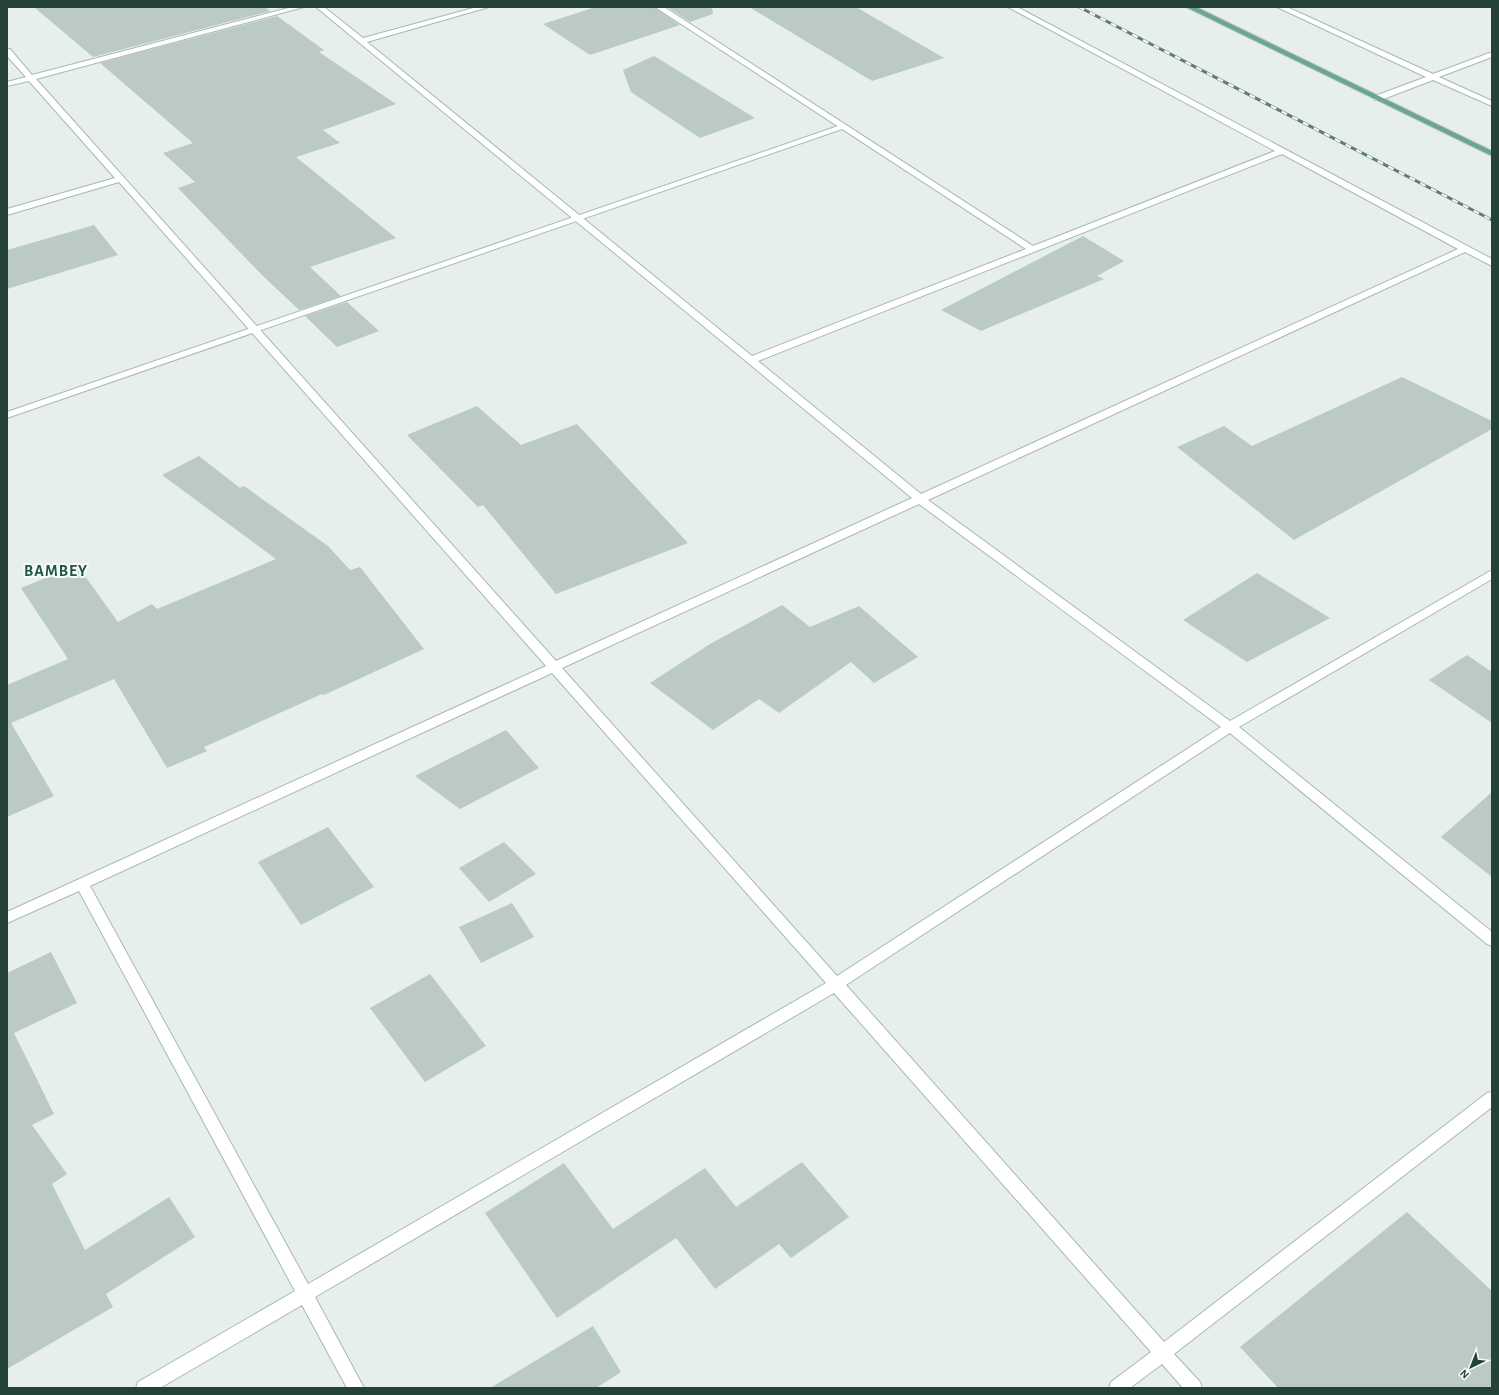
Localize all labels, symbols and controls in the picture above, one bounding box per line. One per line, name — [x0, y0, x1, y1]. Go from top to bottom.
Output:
district label: BAMBEY — [24, 563, 88, 579]
north arrow — [1451, 1347, 1491, 1387]
text: N — [1458, 1367, 1471, 1381]

